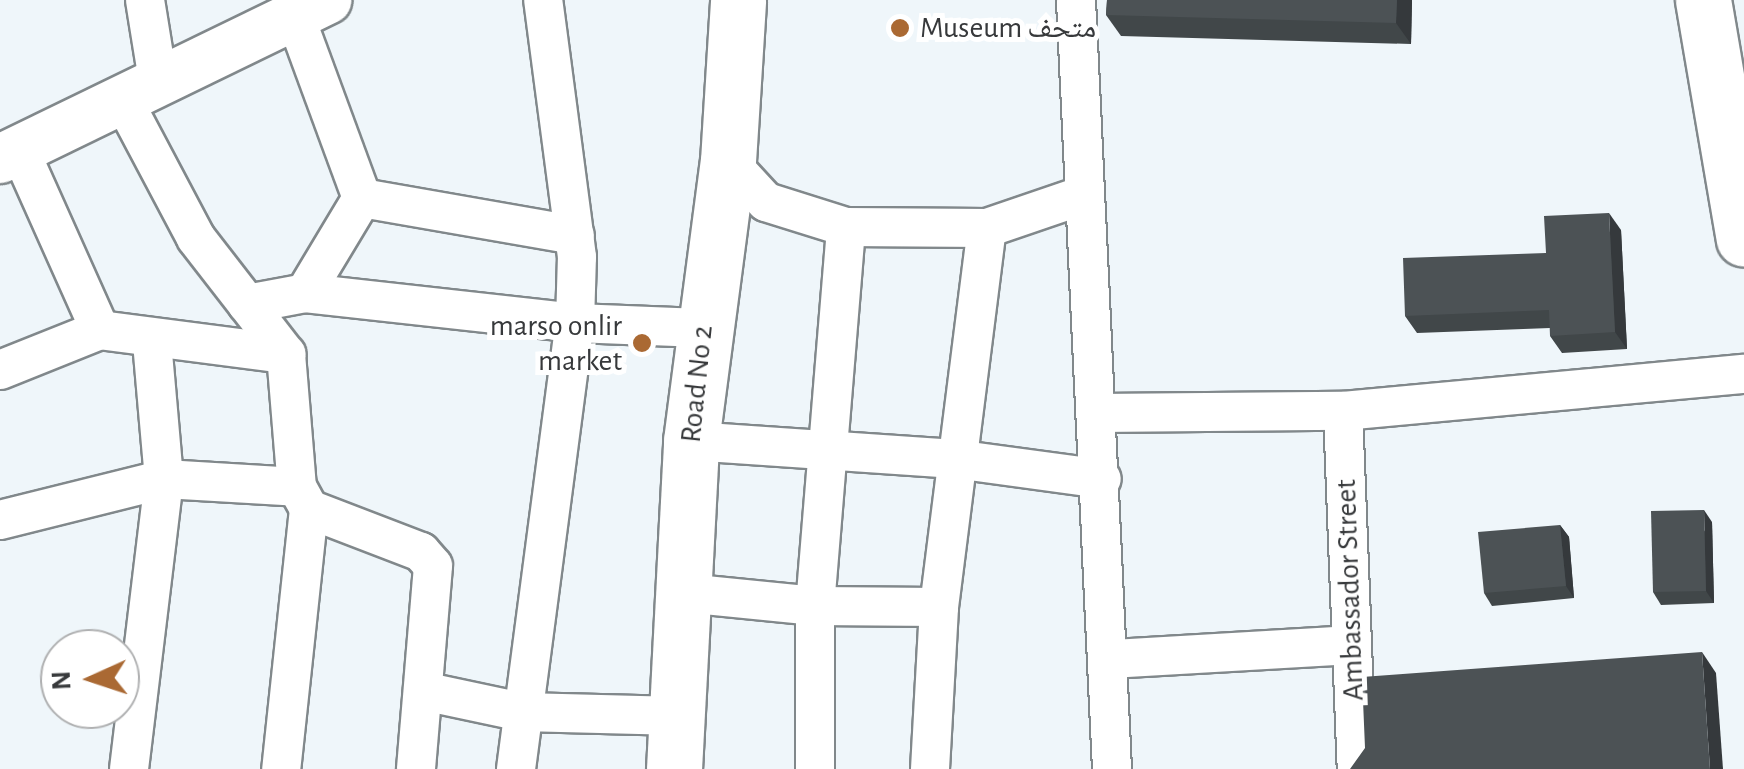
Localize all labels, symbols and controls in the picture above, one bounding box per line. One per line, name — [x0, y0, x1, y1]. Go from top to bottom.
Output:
place label: Museum متحف — [920, 10, 1096, 46]
marker: Museum متحف — [889, 17, 911, 39]
place label: marso onlir market — [490, 308, 622, 378]
street label: Road No 2 — [673, 324, 721, 444]
marker: marso onlir market — [631, 332, 653, 354]
street label: Ambassador Street — [1328, 479, 1372, 701]
north arrow — [40, 629, 140, 729]
text: N — [48, 670, 77, 691]

